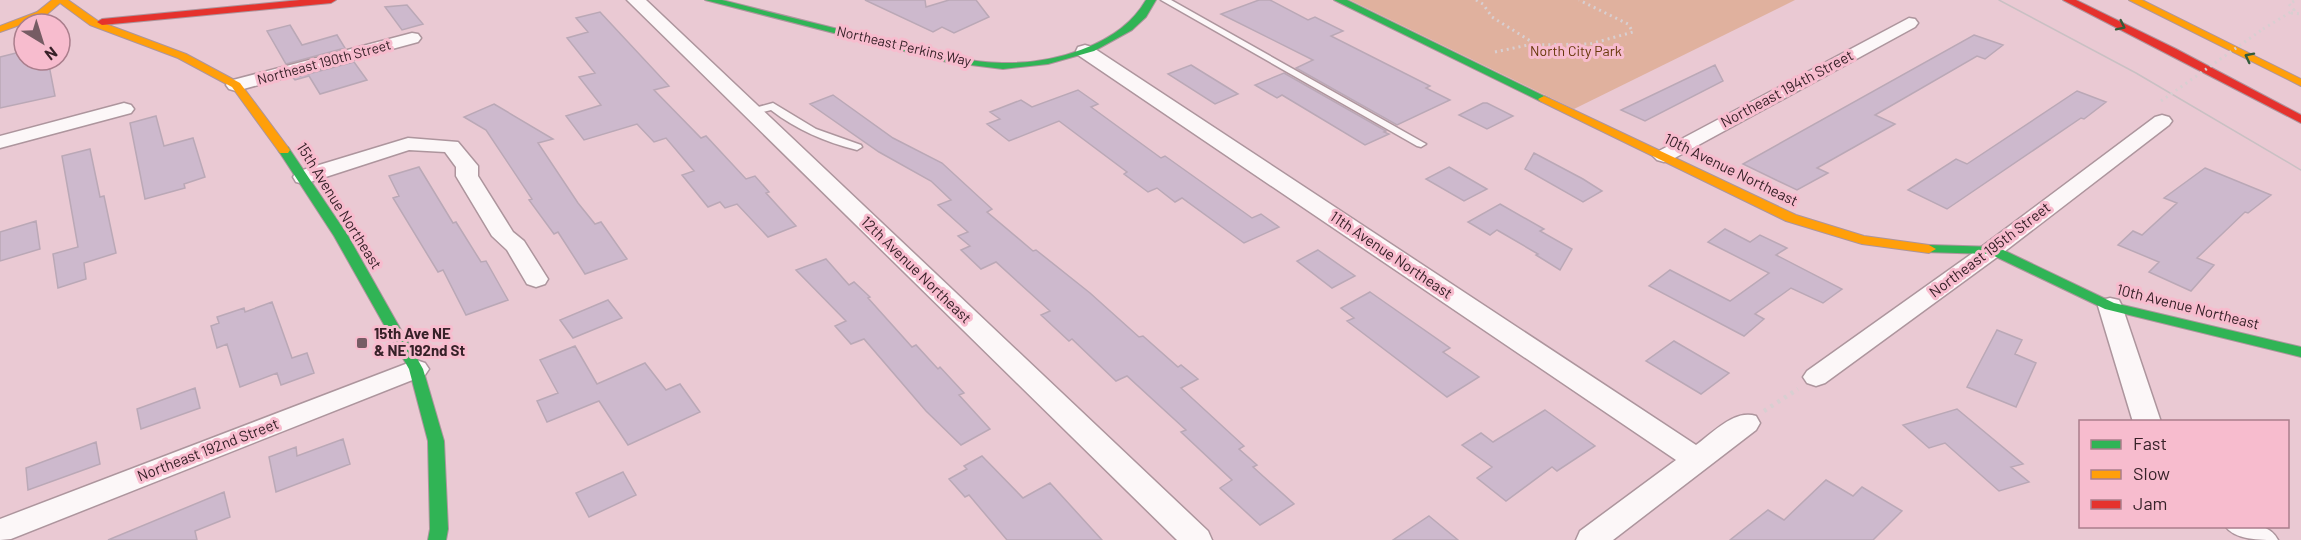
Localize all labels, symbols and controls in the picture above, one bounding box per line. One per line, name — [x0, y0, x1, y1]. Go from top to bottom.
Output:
north arrow — [12, 12, 72, 72]
one-way arrow — [2115, 18, 2126, 30]
street label: Northeast Perkins Way — [835, 22, 974, 69]
street label: Northeast 190th Street — [255, 35, 393, 88]
park label: North City Park — [1530, 42, 1622, 59]
text: N — [42, 43, 62, 65]
street label: Northeast 194th Street — [1717, 46, 1856, 131]
one-way arrow — [2244, 52, 2255, 64]
street label: 10th Avenue Northeast — [1662, 129, 1801, 209]
street label: 15th Avenue Northeast — [294, 139, 386, 272]
street label: Northeast 195th Street — [1925, 198, 2053, 301]
street label: 11th Avenue Northeast — [1327, 207, 1456, 302]
street label: 12th Avenue Northeast — [858, 212, 976, 327]
street label: 10th Avenue Northeast — [2115, 280, 2262, 332]
place label: 15th Ave NE & NE 192nd St — [374, 324, 465, 359]
marker: 15th Ave NE & NE 192nd St — [355, 336, 369, 350]
street label: Northeast 192nd Street — [134, 414, 281, 484]
legend — [2079, 420, 2289, 528]
text: Fast — [2133, 432, 2167, 454]
text: Slow — [2133, 462, 2170, 484]
text: Jam — [2133, 492, 2167, 514]

